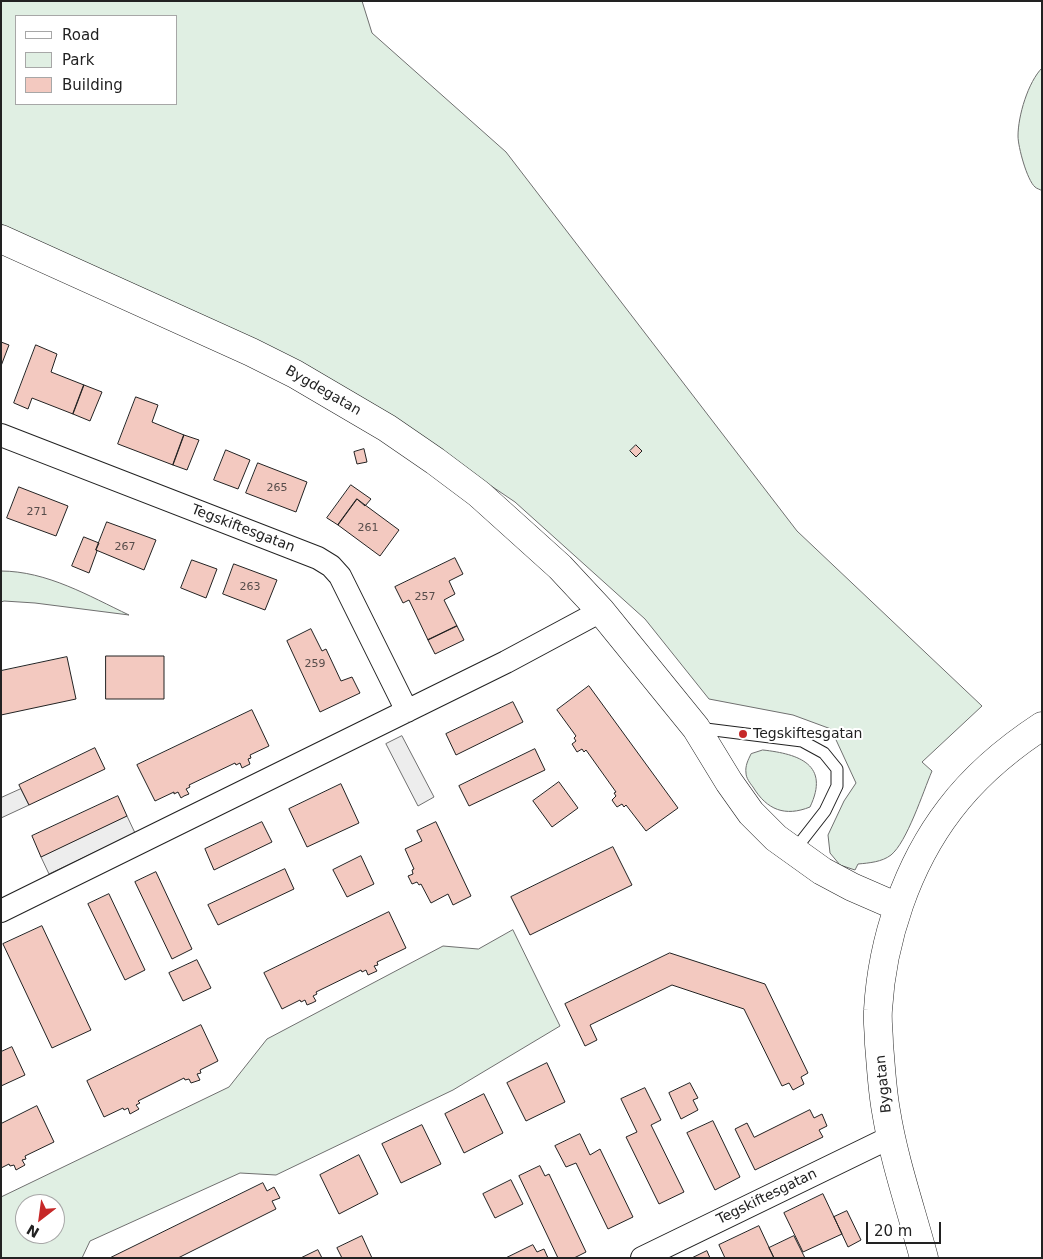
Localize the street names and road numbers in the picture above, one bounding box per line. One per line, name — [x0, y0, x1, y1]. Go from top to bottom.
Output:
street label: Bygdegatan — [282, 363, 364, 419]
street label: Tegskiftesgatan — [189, 502, 297, 556]
street label: Bygatan — [873, 1054, 895, 1114]
street label: Tegskiftesgatan — [714, 1165, 820, 1229]

